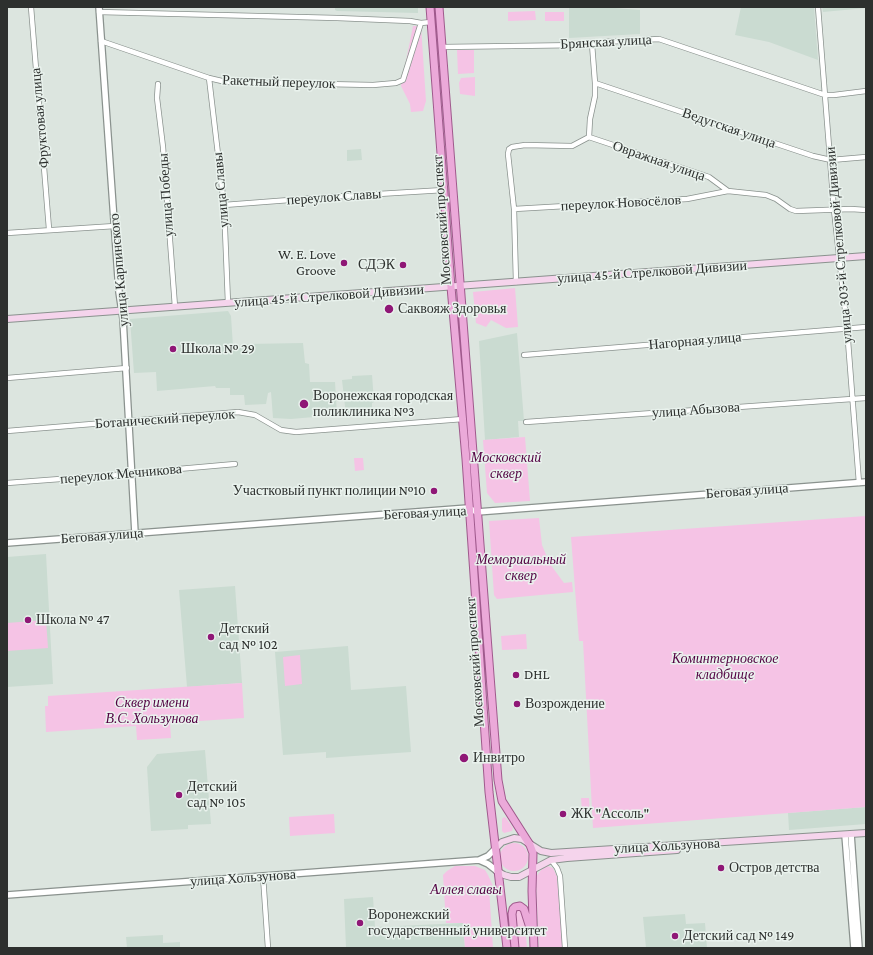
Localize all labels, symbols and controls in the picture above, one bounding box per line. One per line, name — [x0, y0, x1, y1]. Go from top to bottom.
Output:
street label: Брянская улица — [560, 31, 652, 53]
street label: Фруктовая улица — [27, 67, 53, 169]
street label: Ракетный переулок — [222, 72, 336, 92]
street label: Ведугская улица — [680, 104, 778, 152]
street label: Овражная улица — [610, 137, 708, 185]
street label: улица 303-й Стрелковой Дивизии — [822, 146, 856, 344]
street label: улица Славы — [209, 152, 233, 228]
street label: улица Победы — [155, 153, 177, 237]
street label: Московский проспект — [429, 154, 455, 286]
street label: переулок Славы — [286, 185, 382, 209]
street label: переулок Новосёлов — [560, 191, 682, 215]
street label: улица Карпинского — [106, 213, 132, 327]
place label: W. E. Love Groove — [278, 247, 336, 280]
place label: СДЭК — [358, 257, 395, 273]
street label: улица 45-й Стрелковой Дивизии — [557, 257, 747, 287]
marker: W. E. Love Groove — [339, 258, 349, 268]
marker: СДЭК — [398, 260, 408, 270]
street label: улица 45-й Стрелковой Дивизии — [234, 281, 424, 311]
place label: Саквояж Здоровья — [398, 301, 507, 317]
marker: Саквояж Здоровья — [383, 303, 395, 315]
street label: Нагорная улица — [648, 329, 742, 353]
place label: Школа № 29 — [181, 341, 255, 357]
marker: Школа № 29 — [168, 344, 178, 354]
place label: Воронежская городская поликлиника №3 — [313, 388, 453, 420]
marker: Воронежская городская поликлиника №3 — [298, 398, 310, 410]
street label: улица Абызова — [651, 399, 741, 421]
street label: Ботанический переулок — [94, 406, 236, 432]
park label: Московский сквер — [471, 450, 541, 482]
street label: переулок Мечникова — [59, 460, 183, 488]
street label: Беговая улица — [705, 480, 789, 502]
place label: Участковый пункт полиции №10 — [233, 483, 426, 499]
marker: Участковый пункт полиции №10 — [429, 486, 439, 496]
street label: Беговая улица — [383, 502, 467, 524]
street label: Беговая улица — [60, 525, 144, 547]
park label: Мемориальный сквер — [476, 552, 566, 584]
street label: Московский проспект — [462, 596, 488, 728]
place label: Школа № 47 — [36, 612, 109, 628]
marker: Школа № 47 — [23, 615, 33, 625]
place label: Детский сад № 102 — [219, 621, 278, 654]
marker: Детский сад № 102 — [206, 632, 216, 642]
park label: Коминтерновское кладбище — [672, 651, 778, 684]
place label: DHL — [524, 667, 549, 683]
marker: DHL — [511, 670, 521, 680]
park label: Сквер имени В.С. Хользунова — [106, 695, 198, 728]
place label: Возрождение — [525, 696, 605, 712]
marker: Возрождение — [512, 699, 522, 709]
place label: Инвитро — [473, 750, 525, 766]
marker: Инвитро — [458, 752, 470, 764]
place label: Детский сад № 105 — [187, 779, 246, 812]
marker: Детский сад № 105 — [174, 790, 184, 800]
place label: ЖК "Ассоль" — [571, 806, 649, 822]
marker: ЖК "Ассоль" — [558, 809, 568, 819]
street label: улица Хользунова — [614, 835, 720, 857]
place label: Остров детства — [729, 860, 819, 876]
marker: Остров детства — [716, 863, 726, 873]
street label: улица Хользунова — [190, 866, 296, 890]
park label: Аллея славы — [430, 882, 502, 898]
place label: Воронежский государственный университет — [368, 907, 547, 940]
marker: Воронежский государственный университет — [355, 918, 365, 928]
place label: Детский сад № 149 — [683, 928, 794, 944]
marker: Детский сад № 149 — [670, 931, 680, 941]

